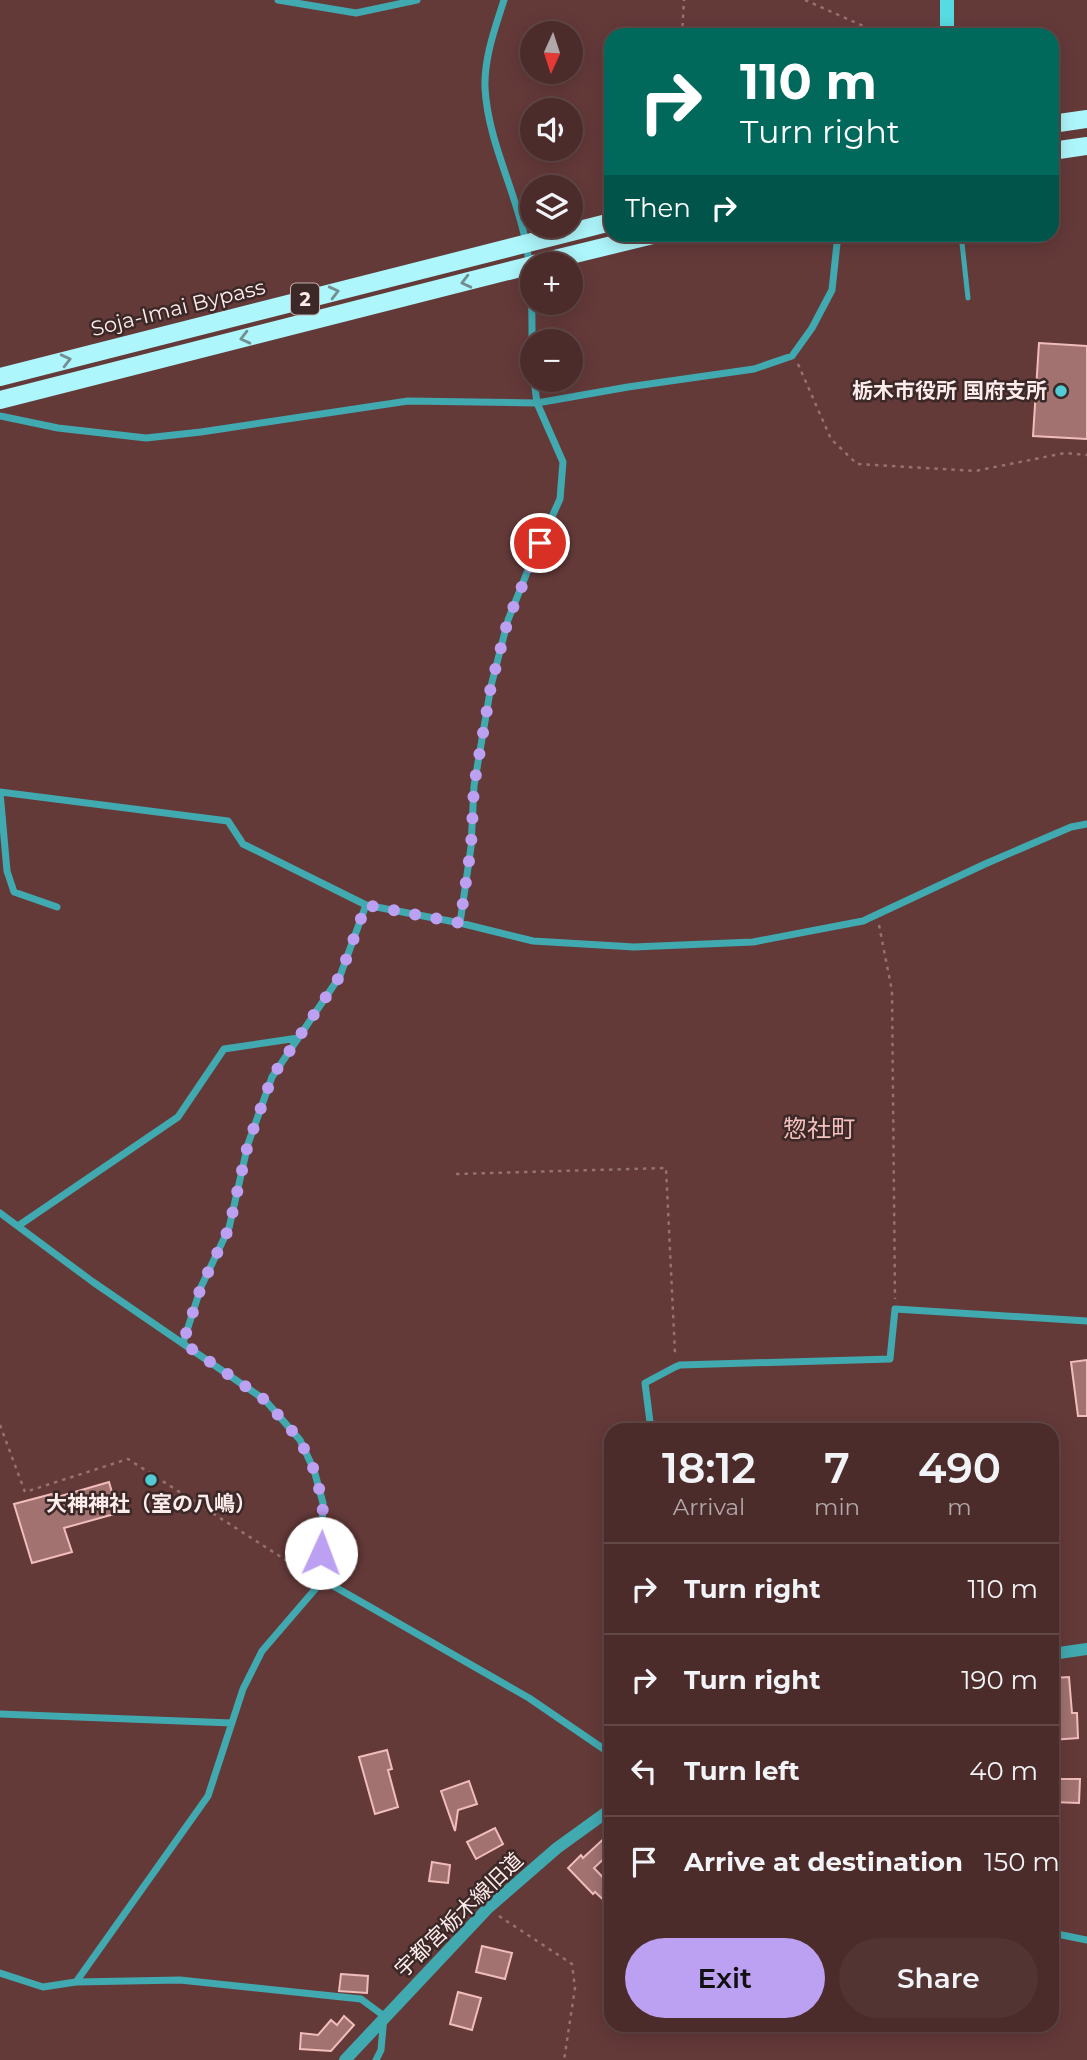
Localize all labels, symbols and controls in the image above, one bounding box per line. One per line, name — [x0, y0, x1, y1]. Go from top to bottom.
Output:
north arrow — [520, 21, 583, 84]
map controls — [520, 21, 583, 392]
text: 110 m — [740, 52, 877, 111]
icon: right — [625, 56, 716, 147]
button: sound — [520, 98, 583, 161]
text: Turn right — [740, 112, 900, 151]
button: layers — [520, 175, 583, 238]
icon: right — [705, 189, 743, 227]
text: Then — [625, 192, 691, 224]
button: + — [520, 252, 583, 315]
street label: Soja-Imai Bypass — [88, 274, 268, 341]
one-way arrow — [460, 274, 472, 288]
road number: 2 — [291, 284, 319, 314]
one-way arrow — [328, 286, 340, 300]
button: − — [520, 329, 583, 392]
one-way arrow — [240, 330, 252, 344]
one-way arrow — [60, 354, 72, 368]
place label: 栃木市役所 国府支所 — [852, 378, 1047, 403]
marker: 栃木市役所 国府支所 — [1053, 383, 1069, 399]
pin — [510, 513, 570, 573]
icon: arrive — [521, 524, 559, 562]
district label: 惣社町 — [783, 1114, 855, 1143]
text: 18:12 — [662, 1442, 756, 1494]
text: 7 — [824, 1442, 850, 1494]
text: 490 — [918, 1442, 1001, 1494]
marker: 大神神社（室の八嶋） — [143, 1472, 159, 1488]
place label: 大神神社（室の八嶋） — [46, 1491, 256, 1516]
text: Arrival — [673, 1493, 745, 1521]
text: min — [814, 1493, 860, 1521]
text: m — [947, 1493, 972, 1521]
position arrow — [284, 1516, 358, 1590]
icon: right — [625, 1570, 663, 1608]
text: Turn right — [684, 1573, 820, 1605]
text: 110 m — [968, 1573, 1038, 1605]
icon: right — [625, 1661, 663, 1699]
text: Turn right — [684, 1664, 820, 1696]
text: 190 m — [961, 1664, 1038, 1696]
icon: left — [625, 1752, 663, 1790]
text: Turn left — [684, 1755, 800, 1787]
text: 40 m — [969, 1755, 1038, 1787]
icon: arrive — [625, 1843, 663, 1881]
text: Arrive at destination — [684, 1846, 963, 1878]
text: 150 m — [984, 1846, 1060, 1878]
street label: 宇都宮栃木線旧道 — [390, 1847, 528, 1982]
button: Exit — [625, 1938, 825, 2018]
button: Share — [839, 1938, 1038, 2018]

